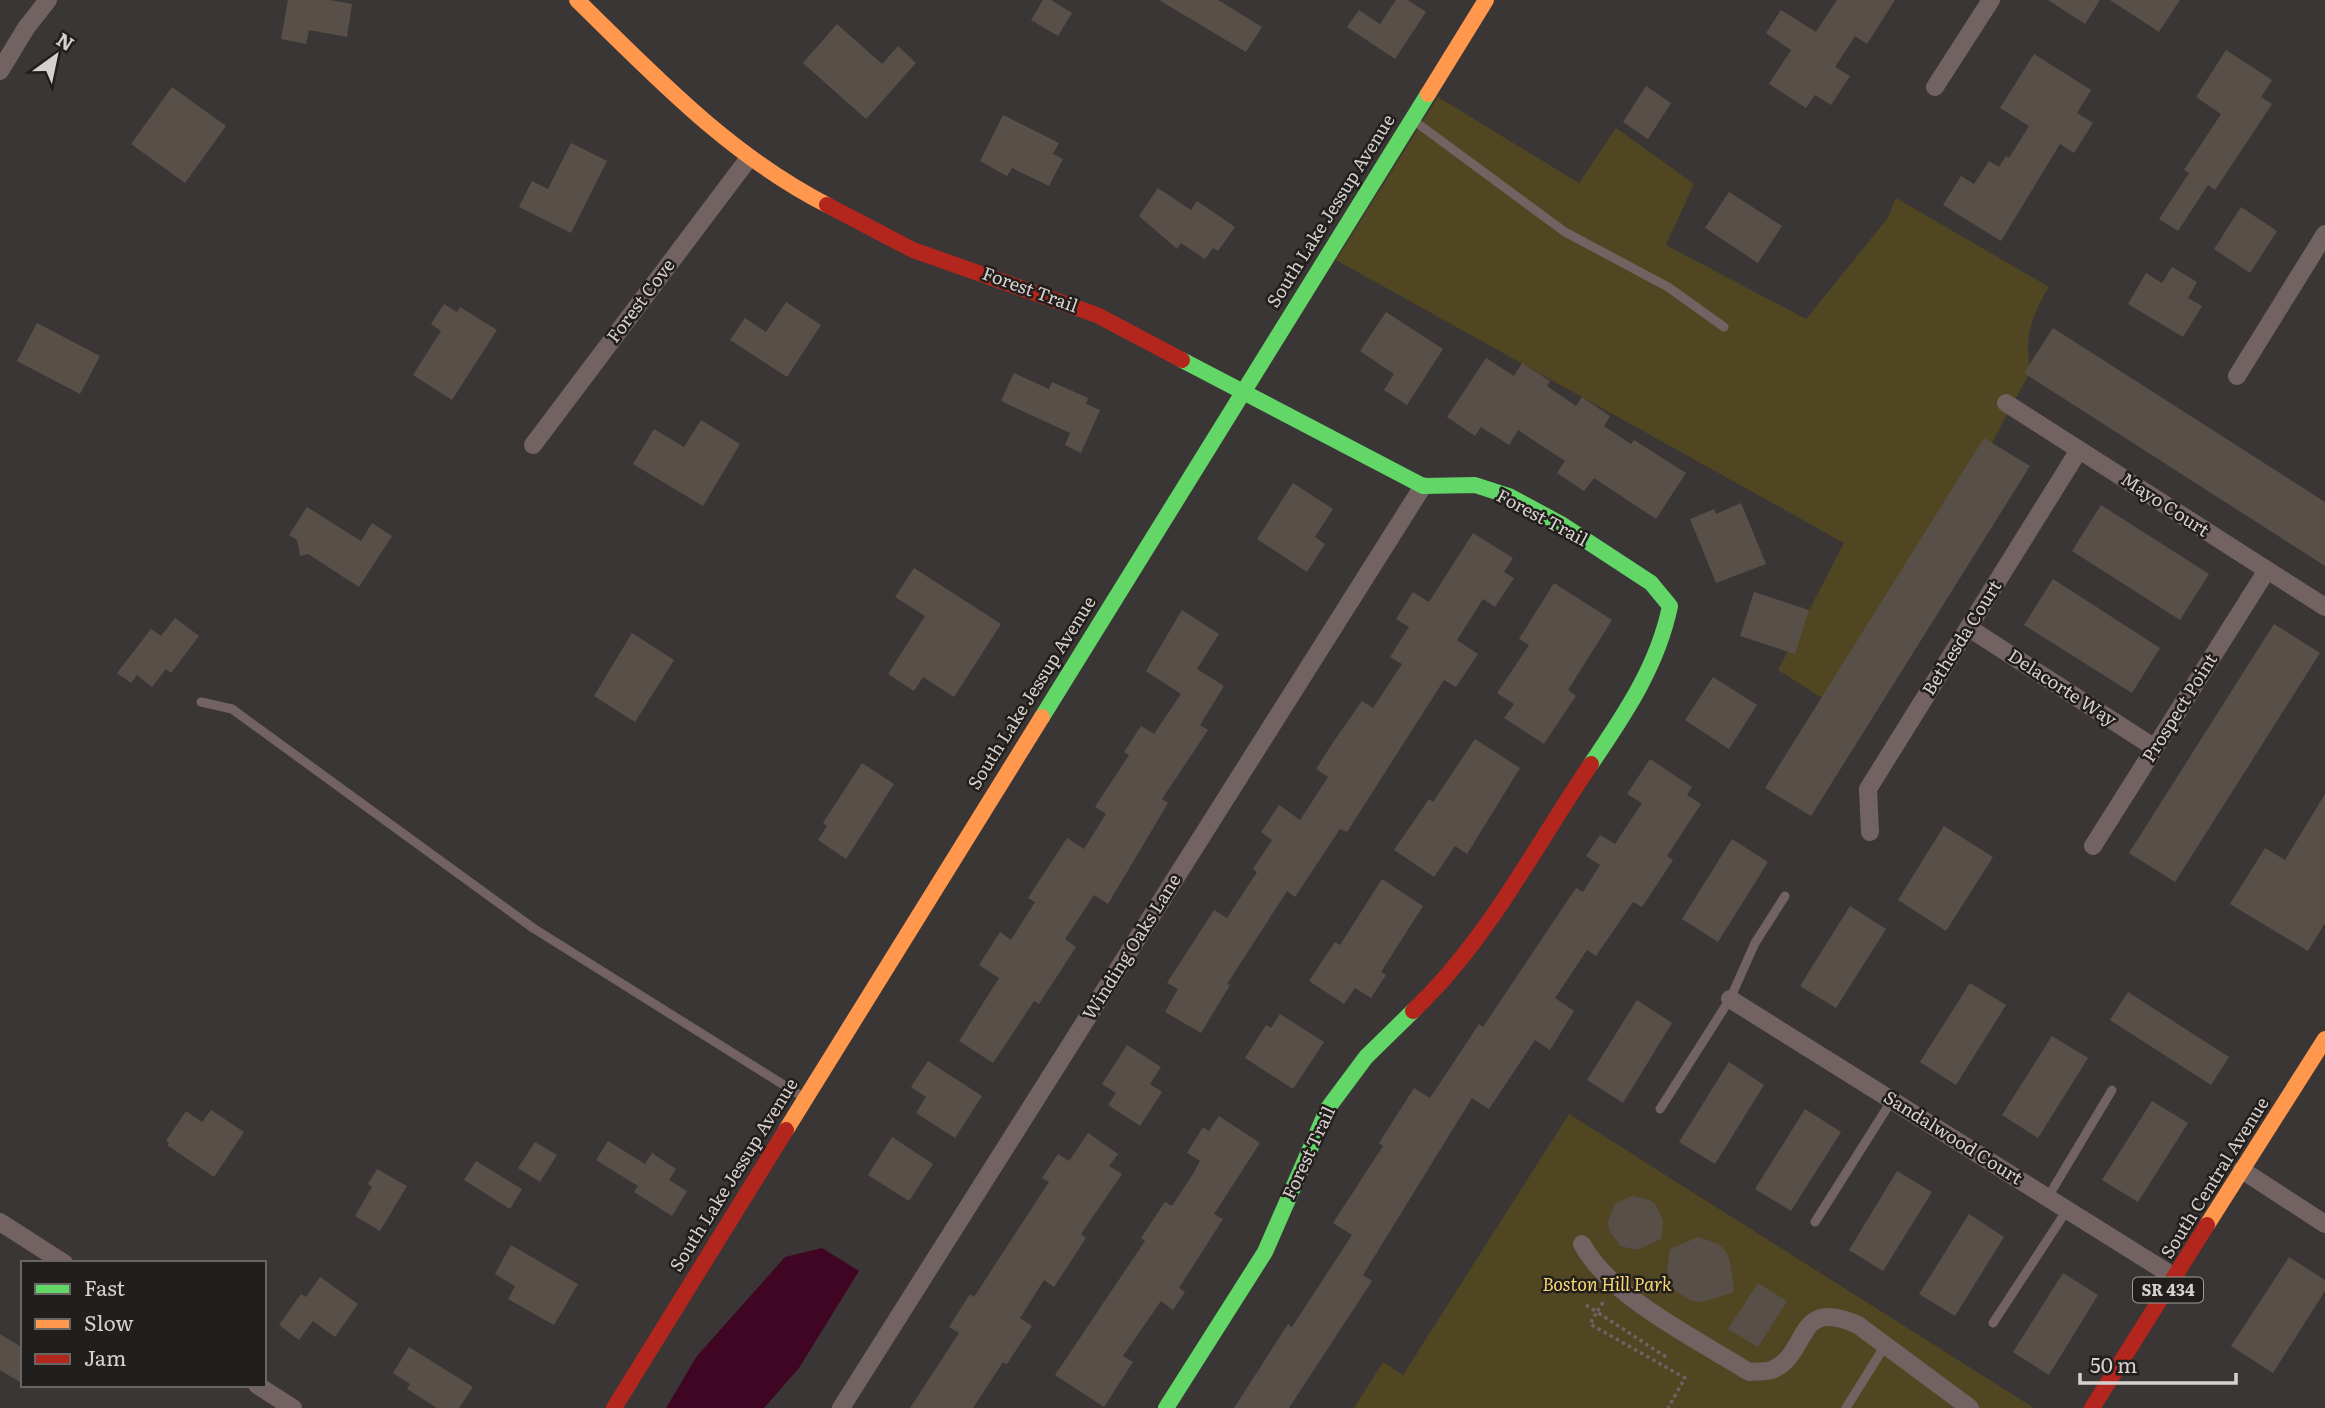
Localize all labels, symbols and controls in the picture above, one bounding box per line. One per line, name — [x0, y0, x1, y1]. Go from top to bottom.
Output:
north arrow — [21, 21, 91, 91]
text: N — [51, 25, 80, 57]
street label: South Lake Jessup Avenue — [1259, 108, 1400, 312]
street label: Forest Cove — [599, 252, 680, 348]
street label: Forest Trail — [979, 259, 1082, 318]
street label: Mayo Court — [2116, 465, 2216, 543]
street label: Forest Trail — [1492, 481, 1593, 552]
street label: Bethesda Court — [1914, 574, 2007, 700]
street label: South Lake Jessup Avenue — [960, 590, 1101, 794]
street label: Delacorte Way — [2003, 641, 2123, 732]
street label: Prospect Point — [2134, 647, 2223, 767]
street label: Winding Oaks Lane — [1075, 868, 1187, 1025]
street label: South Lake Jessup Avenue — [662, 1072, 803, 1276]
street label: Sandalwood Court — [1879, 1083, 2029, 1191]
street label: South Central Avenue — [2153, 1091, 2274, 1263]
street label: Forest Trail — [1274, 1101, 1341, 1203]
legend — [21, 1261, 266, 1387]
park label: Boston Hill Park — [1542, 1270, 1672, 1297]
text: Fast — [84, 1271, 125, 1302]
road number: SR 434 — [2133, 1278, 2203, 1302]
text: Slow — [84, 1306, 134, 1337]
text: Jam — [84, 1341, 126, 1372]
scale bar — [2080, 1342, 2236, 1386]
text: 50 m — [2090, 1348, 2137, 1379]

